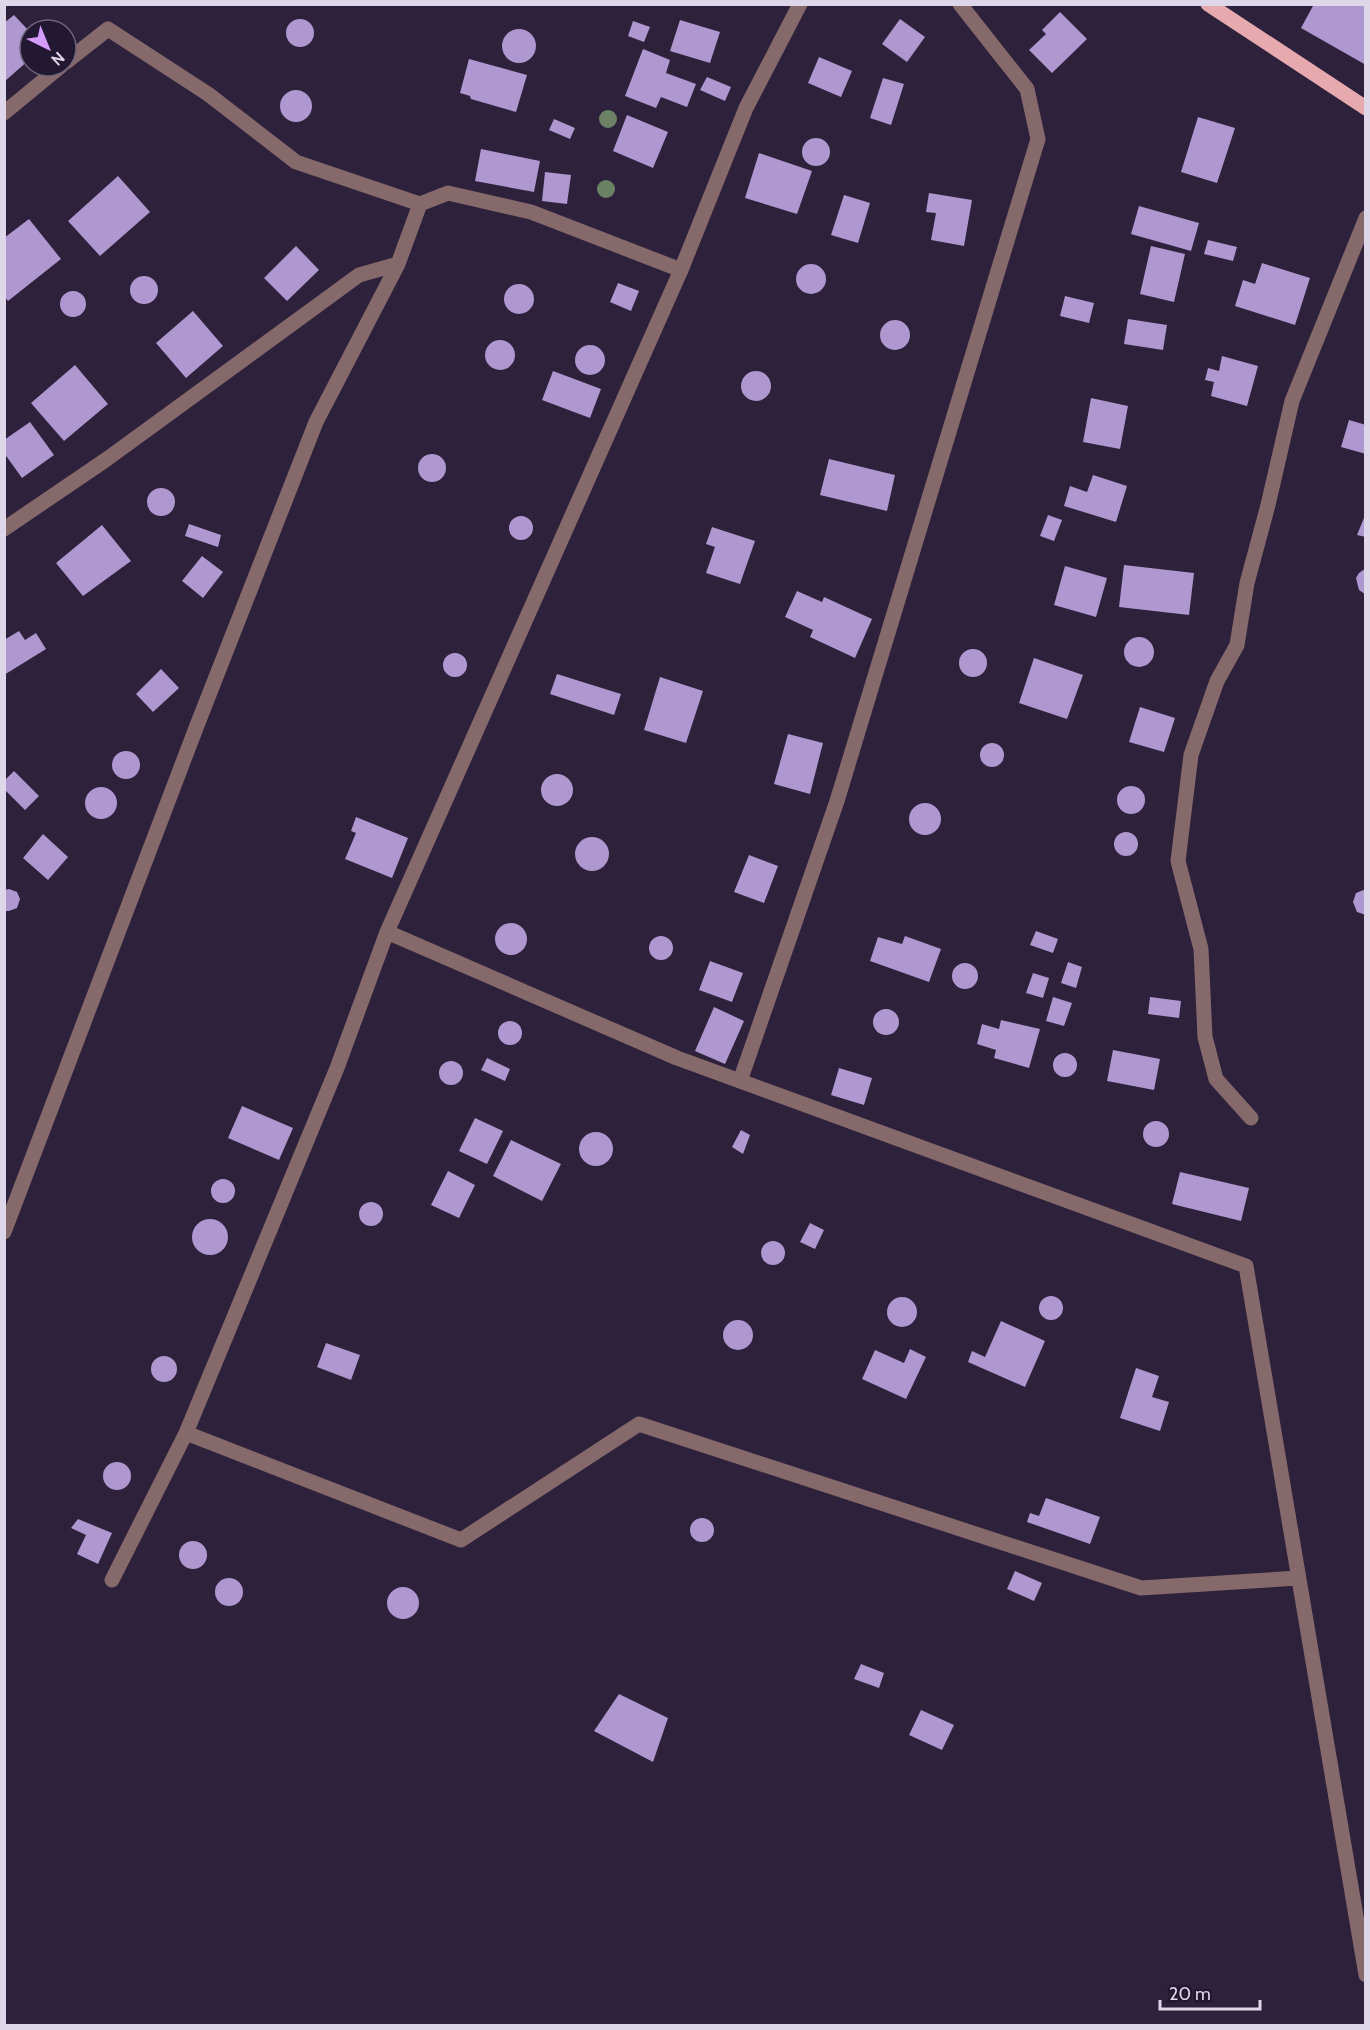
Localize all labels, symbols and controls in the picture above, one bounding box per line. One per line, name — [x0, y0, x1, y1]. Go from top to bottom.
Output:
north arrow — [18, 18, 78, 78]
text: N — [47, 48, 69, 69]
scale bar — [1160, 1973, 1260, 2011]
text: 20 m — [1169, 1983, 1211, 2005]

